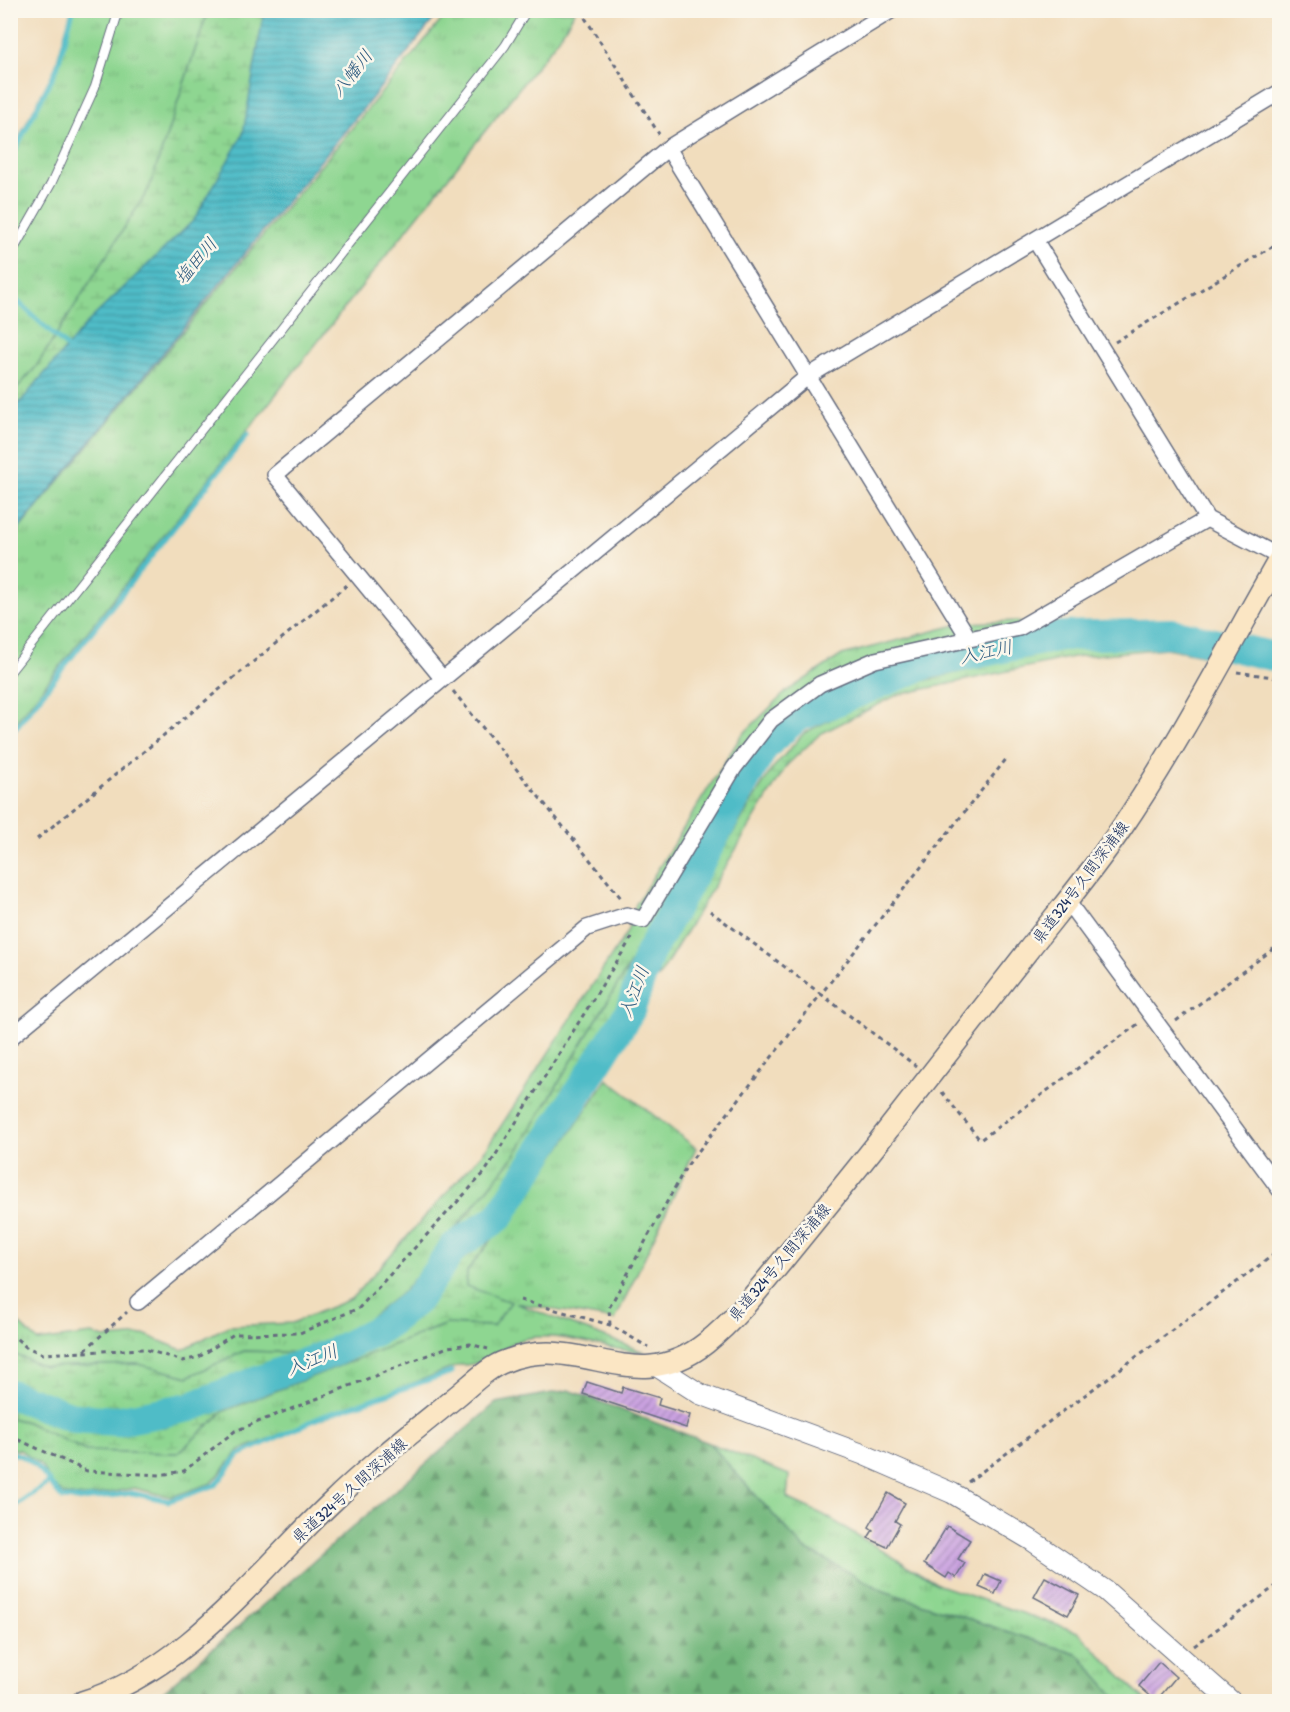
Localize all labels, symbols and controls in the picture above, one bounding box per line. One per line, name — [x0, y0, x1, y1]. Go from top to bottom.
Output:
water label: 八幡川 — [325, 44, 378, 102]
water label: 塩田川 — [169, 232, 223, 289]
water label: 入江川 — [957, 634, 1015, 669]
street label: 県道324号久間深浦線 — [1026, 816, 1134, 948]
water label: 入江川 — [612, 962, 655, 1022]
street label: 県道324号久間深浦線 — [723, 1198, 835, 1326]
water label: 入江川 — [282, 1338, 342, 1381]
street label: 県道324号久間深浦線 — [286, 1432, 412, 1548]

